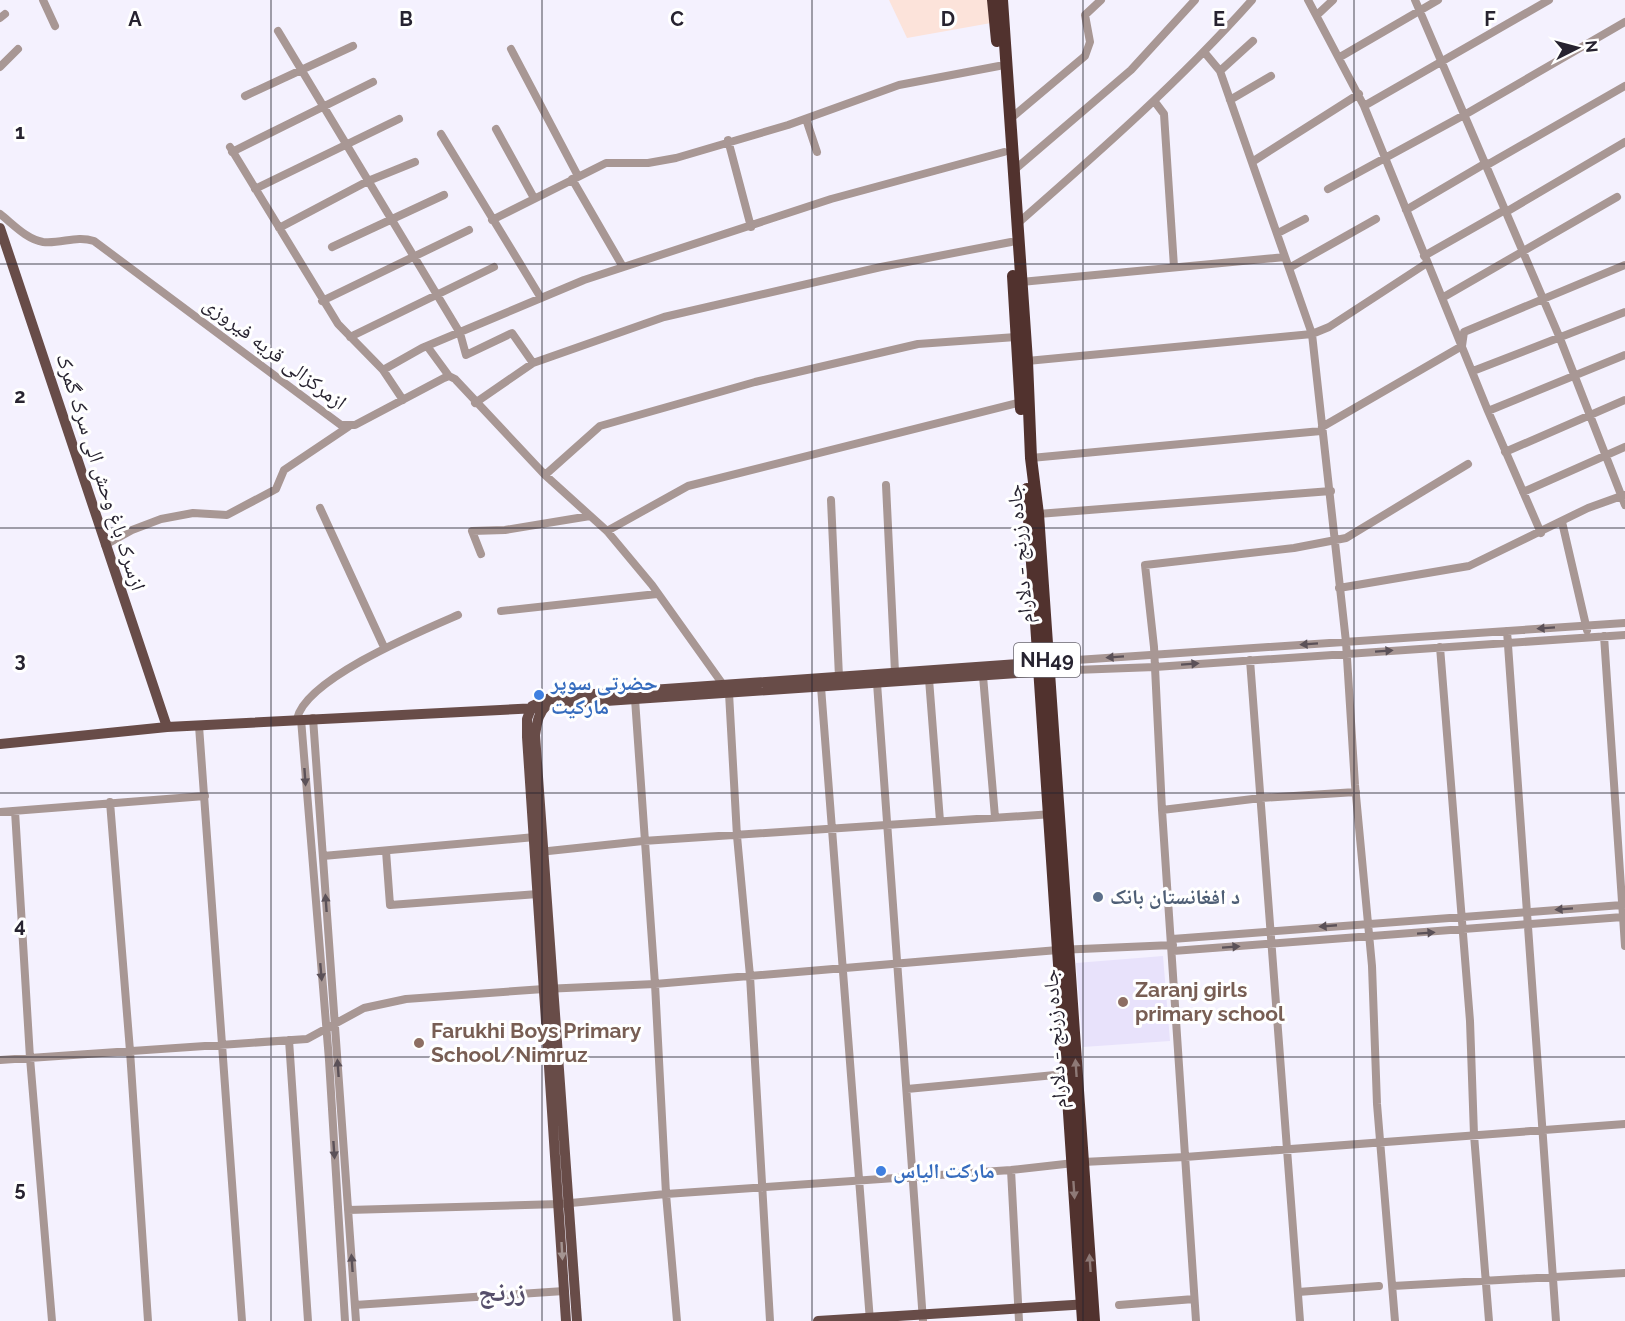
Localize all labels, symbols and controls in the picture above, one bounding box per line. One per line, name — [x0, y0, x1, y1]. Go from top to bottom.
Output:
text: A — [128, 7, 142, 31]
text: B — [399, 7, 413, 31]
text: C — [670, 7, 684, 31]
text: D — [941, 7, 955, 31]
text: E — [1213, 7, 1225, 31]
text: F — [1484, 7, 1496, 31]
north arrow — [1547, 18, 1607, 78]
text: N — [1581, 39, 1602, 54]
text: 1 — [15, 120, 25, 144]
street label: ازمرکزالی قریه فیروزی — [198, 291, 352, 415]
street label: ازسرک باغ وحش الی سرک گمرک — [50, 350, 152, 594]
text: 2 — [14, 384, 26, 408]
street label: جاده زرنج - دلارام — [1001, 483, 1040, 625]
one-way arrow — [1536, 624, 1555, 633]
one-way arrow — [1300, 640, 1319, 649]
road number: NH49 — [1014, 643, 1080, 677]
one-way arrow — [1375, 646, 1394, 656]
text: 3 — [14, 648, 26, 672]
one-way arrow — [1105, 652, 1124, 662]
one-way arrow — [1180, 660, 1199, 669]
place label: حضرتی سوپر مارکیت — [550, 670, 658, 719]
marker: حضرتی سوپر مارکیت — [532, 688, 546, 702]
one-way arrow — [301, 768, 310, 787]
place label: د افغانستان بانک — [1110, 884, 1240, 909]
marker: د افغانستان بانک — [1091, 890, 1105, 904]
one-way arrow — [321, 893, 331, 912]
one-way arrow — [1554, 904, 1573, 914]
text: 4 — [14, 913, 26, 937]
one-way arrow — [1318, 921, 1337, 931]
one-way arrow — [1417, 929, 1436, 938]
one-way arrow — [1222, 942, 1241, 952]
one-way arrow — [316, 962, 326, 981]
street label: جاده زرنج - دلارام — [1037, 968, 1074, 1110]
place label: Zaranj girls primary school — [1135, 977, 1285, 1026]
marker: Zaranj girls primary school — [1116, 995, 1130, 1009]
place label: Farukhi Boys Primary School/Nimruz — [431, 1018, 642, 1067]
marker: Farukhi Boys Primary School/Nimruz — [412, 1036, 426, 1050]
one-way arrow — [334, 1059, 343, 1078]
one-way arrow — [1072, 1059, 1081, 1078]
one-way arrow — [330, 1141, 339, 1160]
place label: مارکت الیاس — [893, 1158, 995, 1184]
marker: مارکت الیاس — [874, 1164, 888, 1178]
text: 5 — [14, 1177, 26, 1201]
one-way arrow — [1069, 1180, 1078, 1199]
one-way arrow — [558, 1242, 567, 1261]
one-way arrow — [347, 1253, 357, 1272]
one-way arrow — [1085, 1253, 1094, 1272]
district label: زرنج — [478, 1276, 526, 1310]

